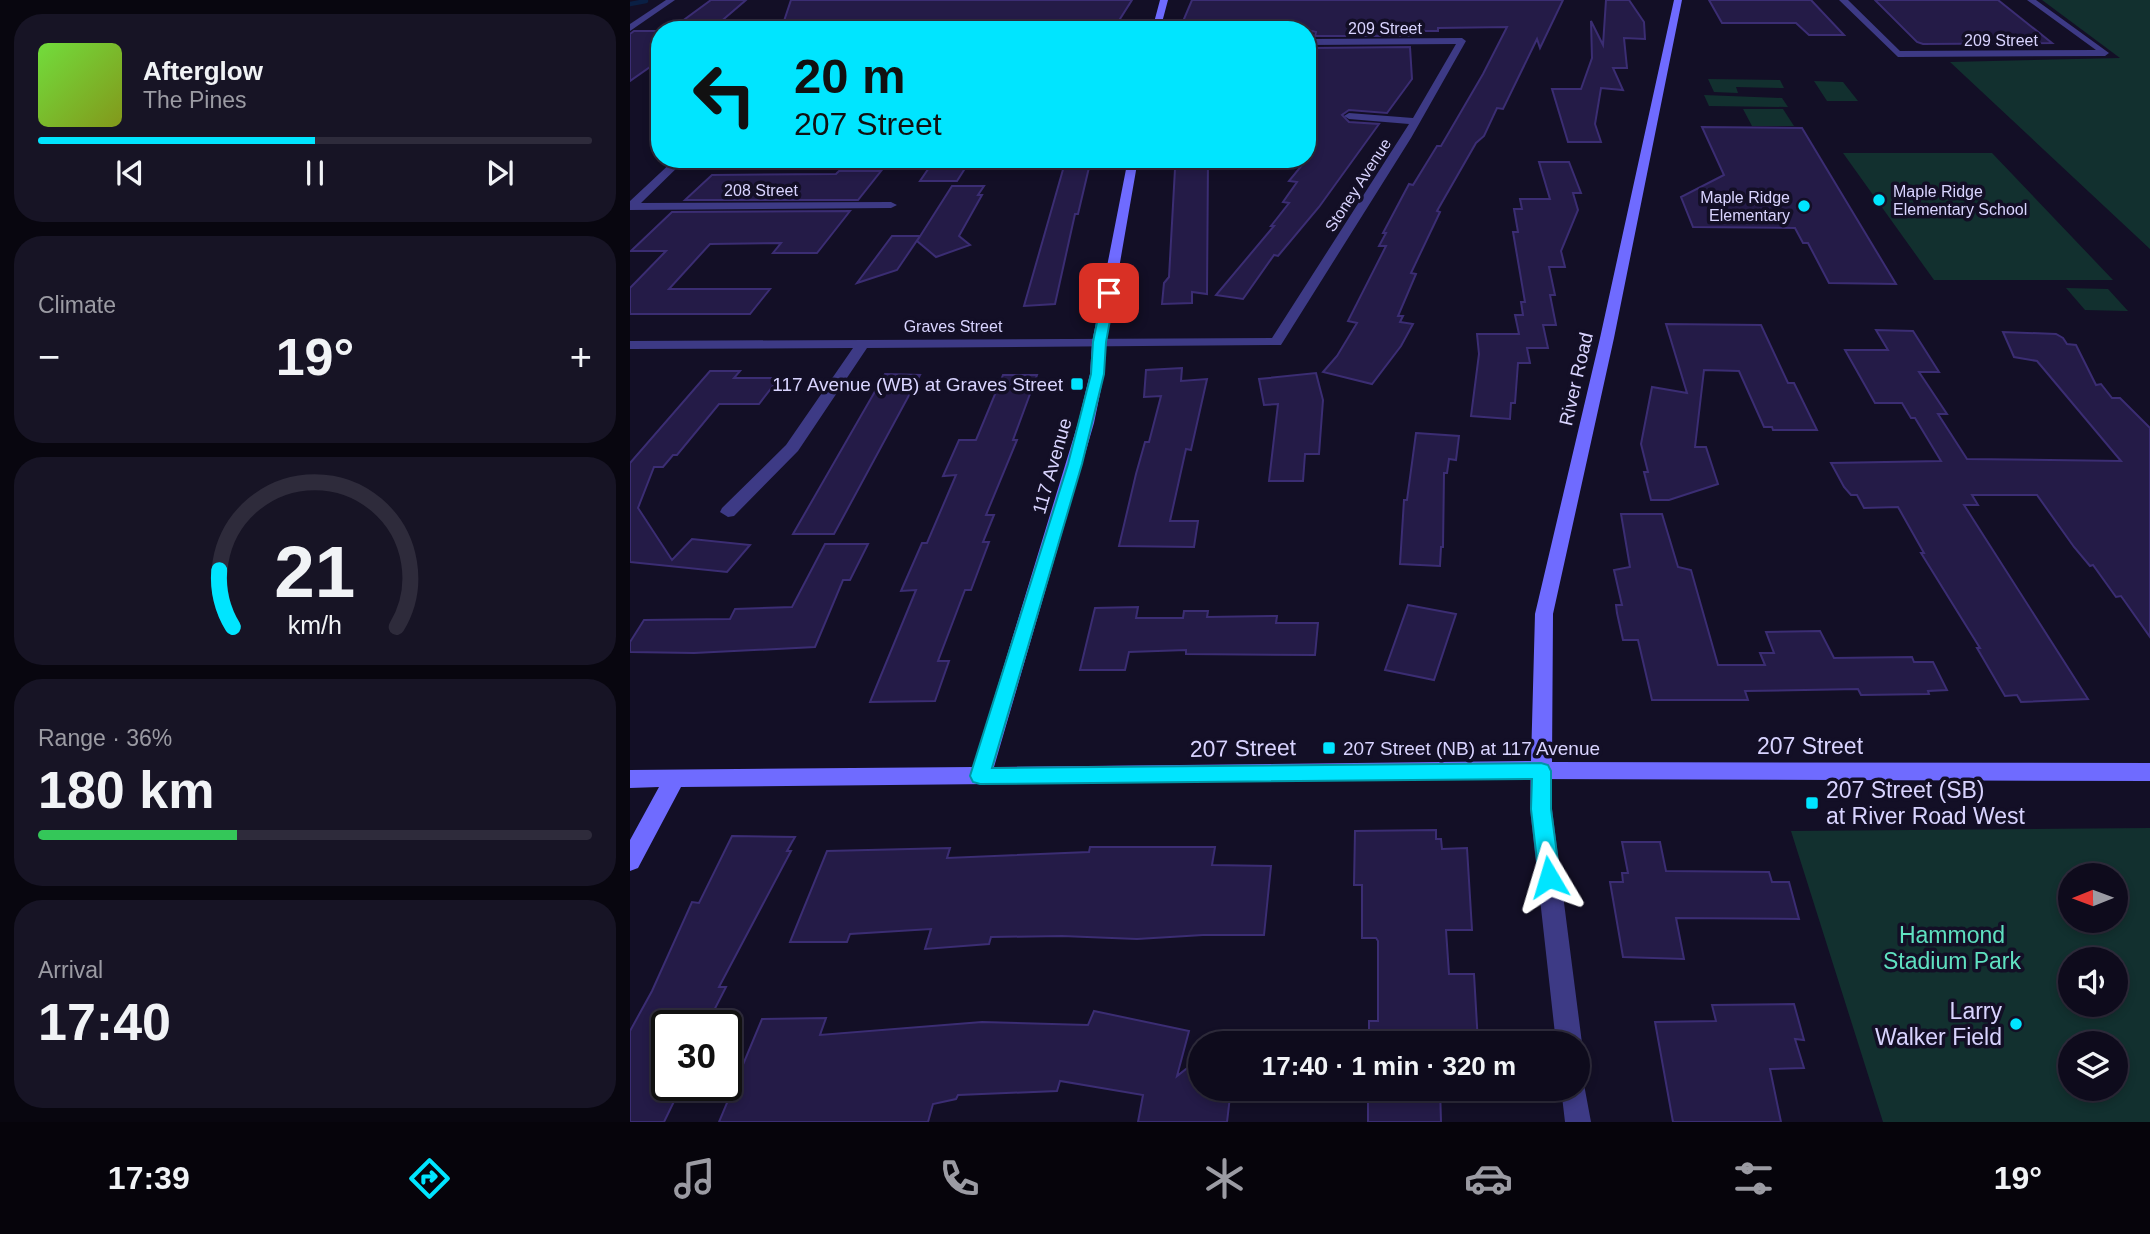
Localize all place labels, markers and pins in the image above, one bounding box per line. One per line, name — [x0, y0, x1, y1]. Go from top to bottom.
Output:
place label: Maple Ridge Elementary School — [1893, 183, 2027, 218]
place label: Maple Ridge Elementary — [1700, 189, 1790, 224]
marker: Maple Ridge Elementary School — [1871, 192, 1887, 208]
marker: Maple Ridge Elementary — [1796, 198, 1812, 214]
pin — [1079, 263, 1139, 323]
place label: 117 Avenue (WB) at Graves Street — [772, 374, 1064, 395]
marker: 117 Avenue (WB) at Graves Street — [1069, 376, 1085, 392]
place label: 207 Street (NB) at 117 Avenue — [1343, 738, 1600, 759]
marker: 207 Street (NB) at 117 Avenue — [1321, 740, 1337, 756]
place label: 207 Street (SB) at River Road West — [1826, 777, 2026, 829]
marker: 207 Street (SB) at River Road West — [1804, 795, 1820, 811]
place label: Larry Walker Field — [1875, 998, 2002, 1050]
marker: Larry Walker Field — [2008, 1016, 2024, 1032]

